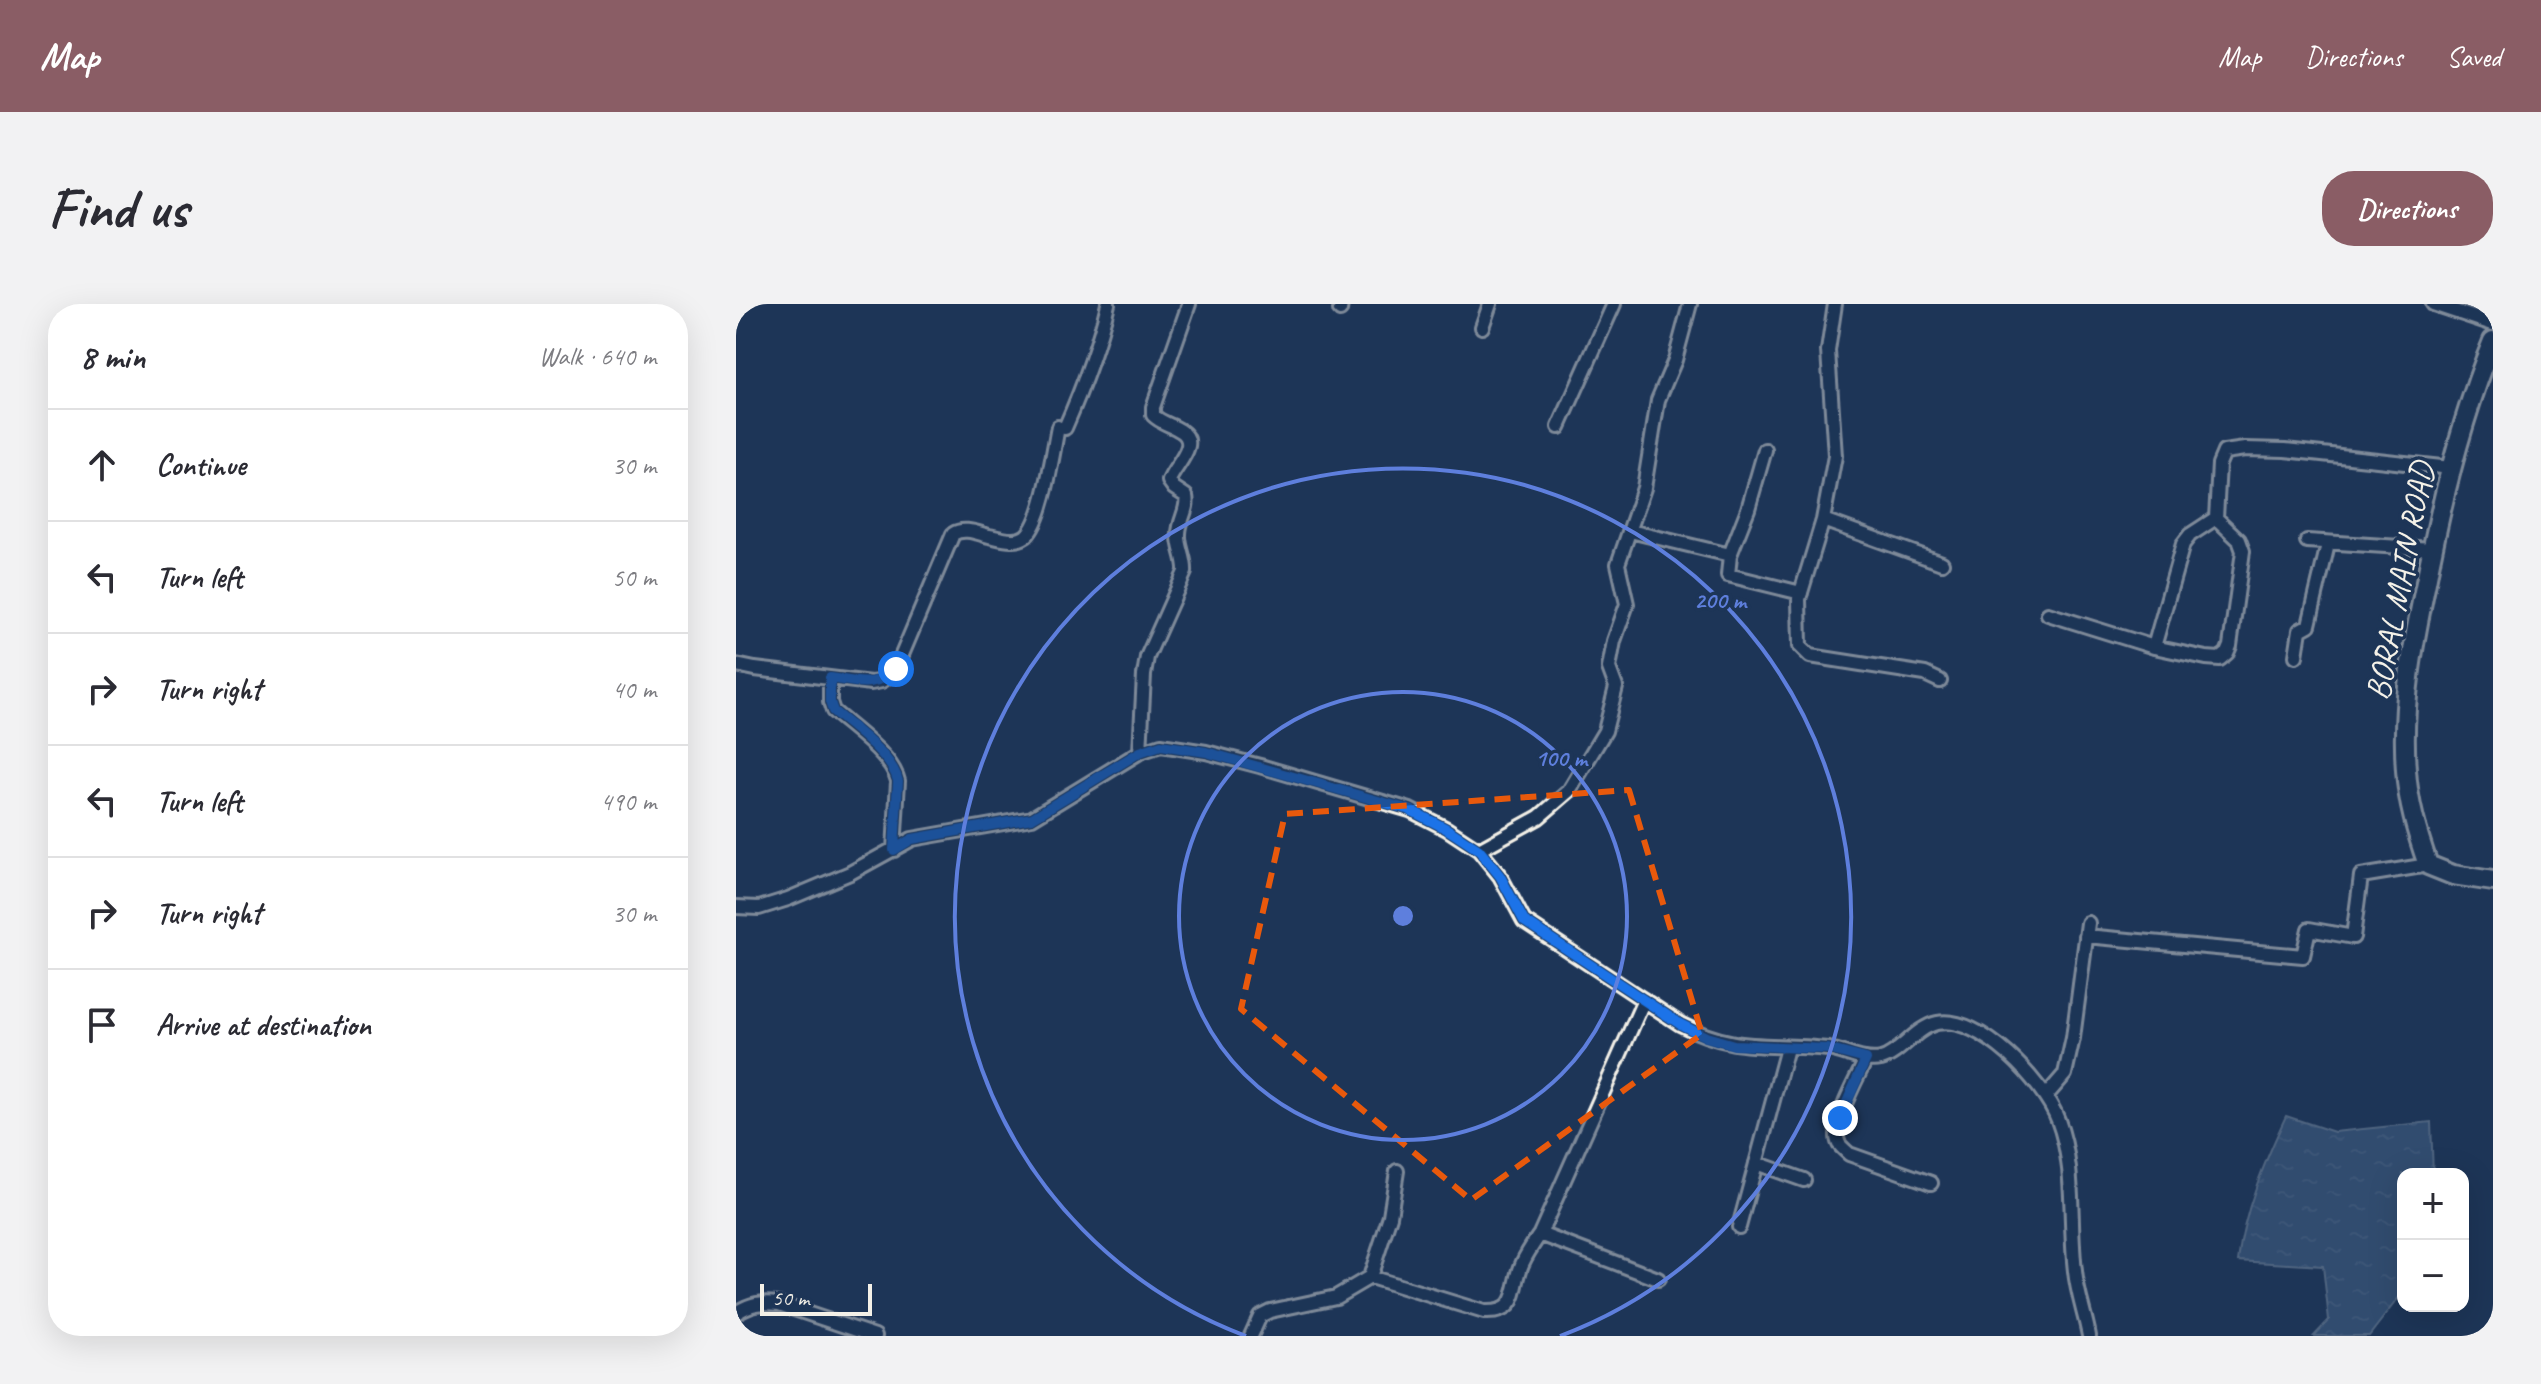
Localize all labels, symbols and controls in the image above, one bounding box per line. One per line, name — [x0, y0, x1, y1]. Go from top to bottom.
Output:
text: Map — [40, 33, 99, 80]
text: Map — [2218, 39, 2261, 74]
text: Directions — [2305, 39, 2403, 74]
text: Saved — [2447, 39, 2501, 74]
button: Directions — [2322, 171, 2493, 246]
text: Find us — [48, 173, 188, 244]
text: 8 min — [80, 335, 145, 378]
text: Walk · 640 m — [539, 340, 656, 373]
icon: ahead — [80, 443, 124, 487]
text: Continue — [156, 446, 246, 484]
text: 30 m — [612, 449, 656, 482]
street label: BORAL MAIN ROAD — [2355, 455, 2444, 703]
icon: left — [80, 555, 124, 599]
text: Turn left — [156, 558, 243, 596]
text: 50 m — [612, 561, 656, 594]
text: 200 m — [1694, 585, 1748, 615]
route start — [878, 651, 914, 687]
icon: right — [80, 667, 124, 711]
text: Turn right — [156, 670, 261, 708]
text: 40 m — [612, 673, 656, 706]
text: 100 m — [1535, 743, 1589, 773]
icon: left — [80, 779, 124, 823]
text: Turn left — [156, 782, 243, 820]
text: 490 m — [600, 785, 656, 818]
icon: right — [80, 891, 124, 935]
text: Turn right — [156, 894, 261, 932]
text: 30 m — [612, 897, 656, 930]
centre of rings — [1389, 902, 1417, 930]
icon: arrive — [80, 1003, 124, 1047]
text: Arrive at destination — [156, 1006, 371, 1044]
route end — [1822, 1100, 1858, 1136]
map controls — [2397, 1168, 2469, 1312]
button: + — [2397, 1168, 2469, 1240]
button: − — [2397, 1240, 2469, 1312]
scale bar — [760, 1280, 872, 1316]
text: 50 m — [772, 1284, 809, 1312]

